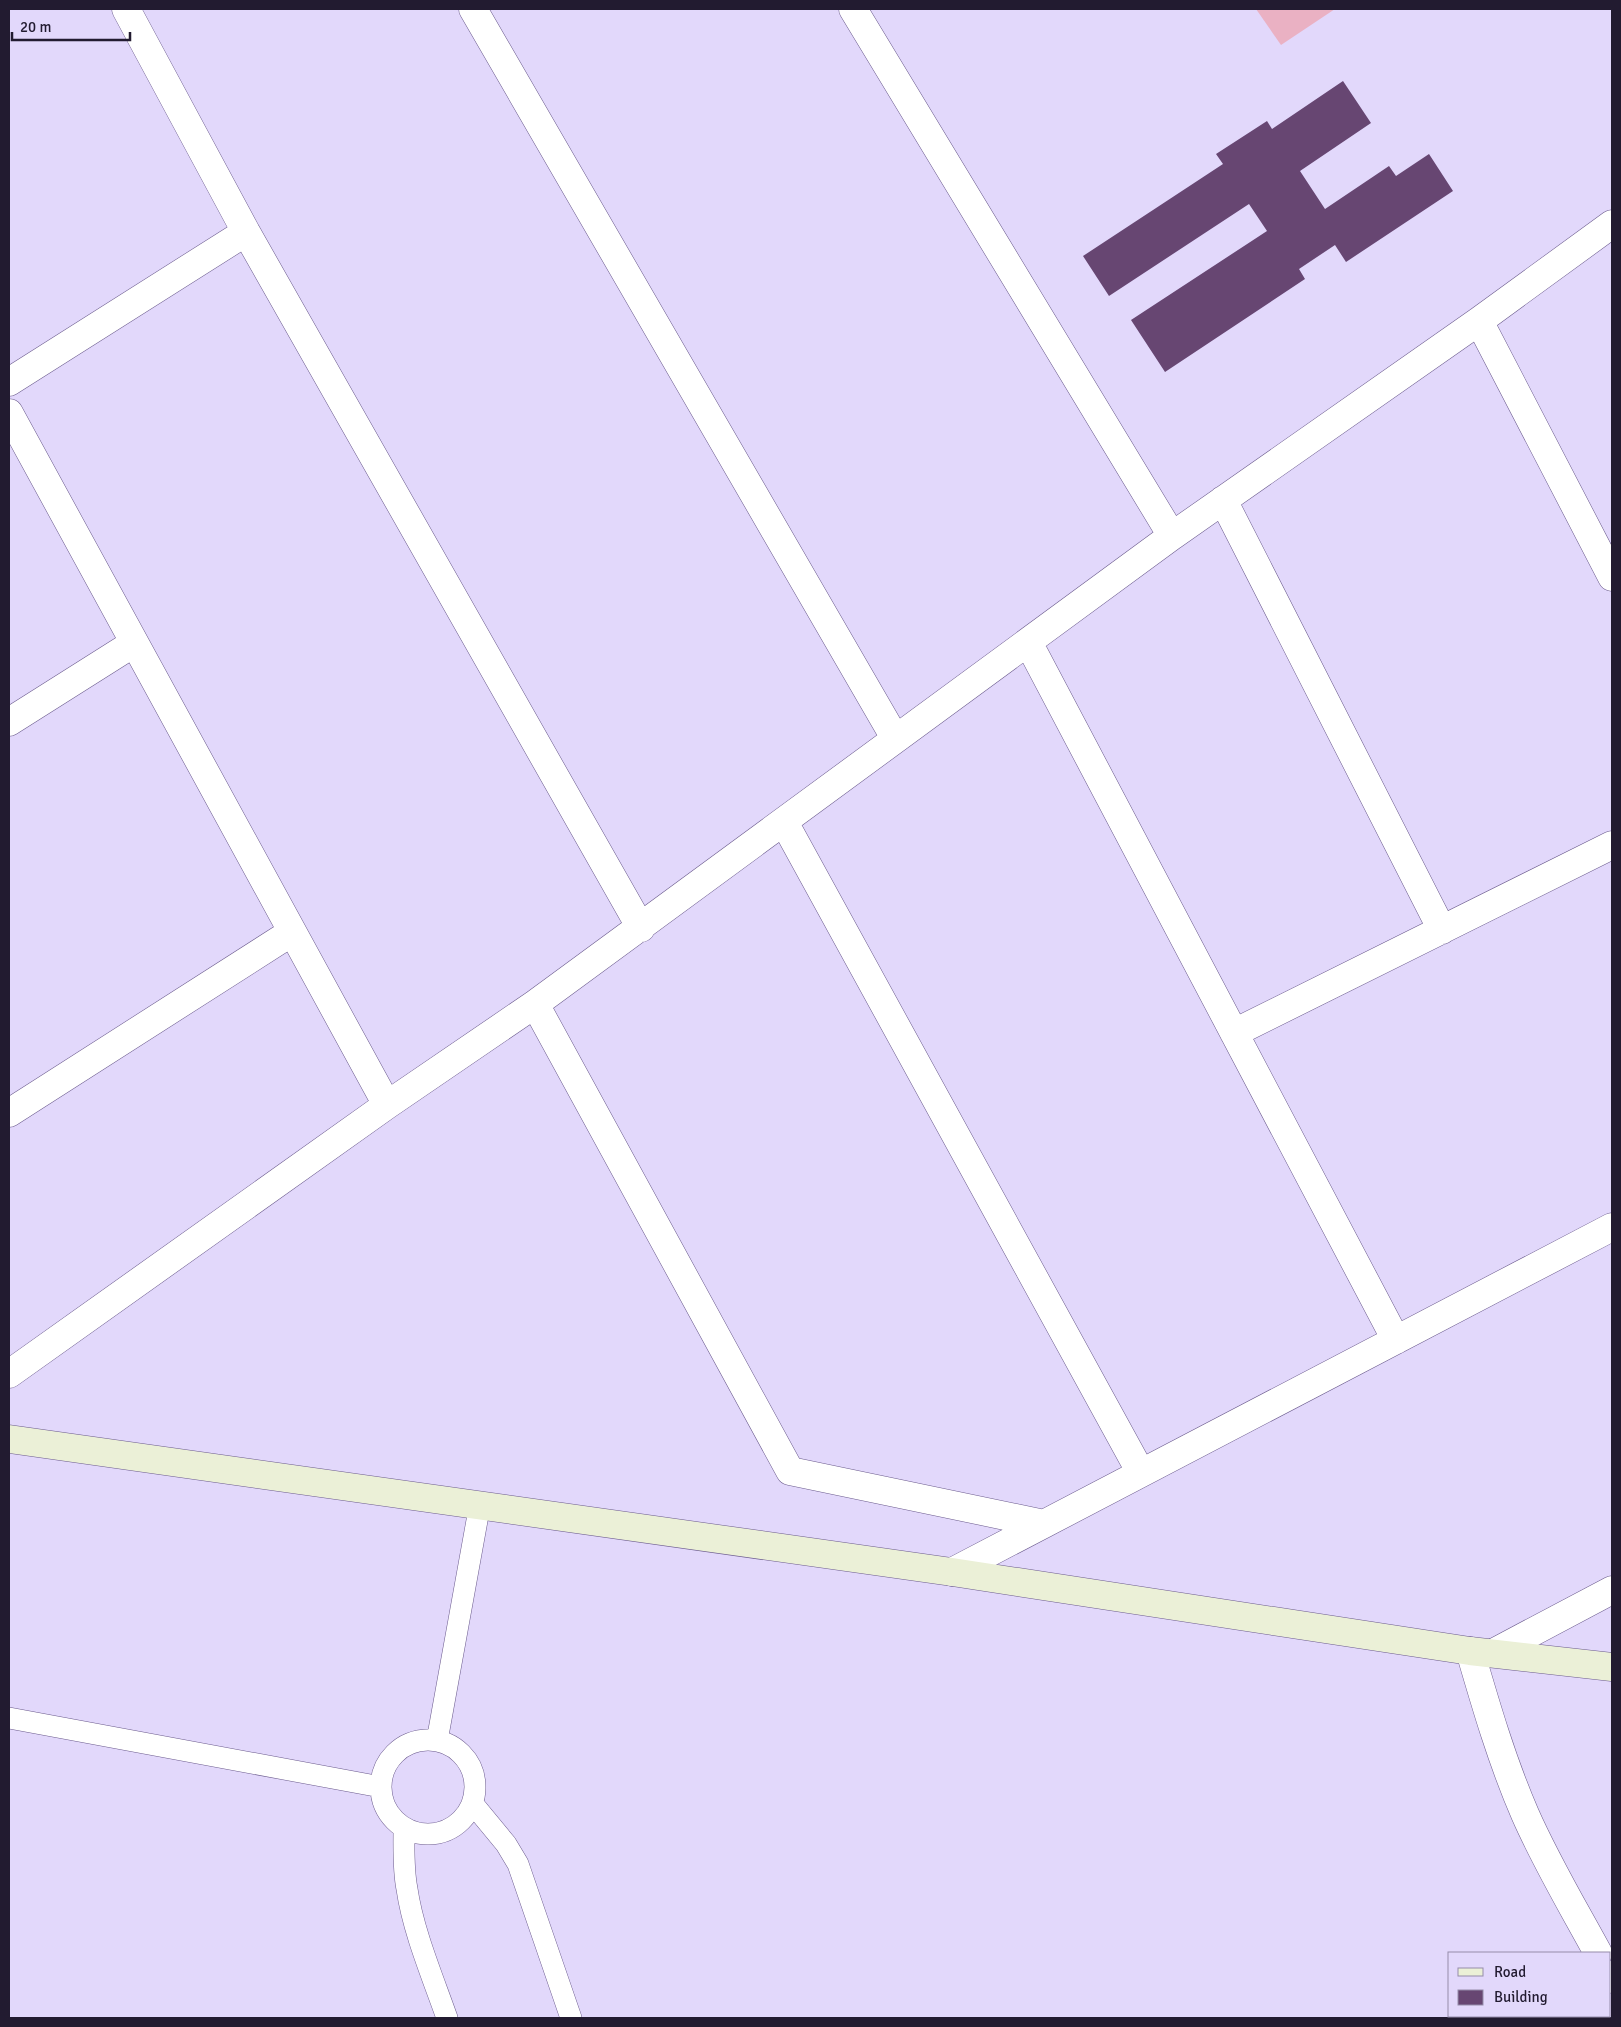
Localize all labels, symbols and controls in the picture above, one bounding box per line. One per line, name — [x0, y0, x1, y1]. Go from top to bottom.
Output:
scale bar — [12, 10, 130, 42]
text: 20 m — [20, 18, 51, 36]
legend — [1448, 1952, 1611, 2017]
text: Road — [1494, 1963, 1526, 1981]
text: Building — [1494, 1988, 1548, 2006]

